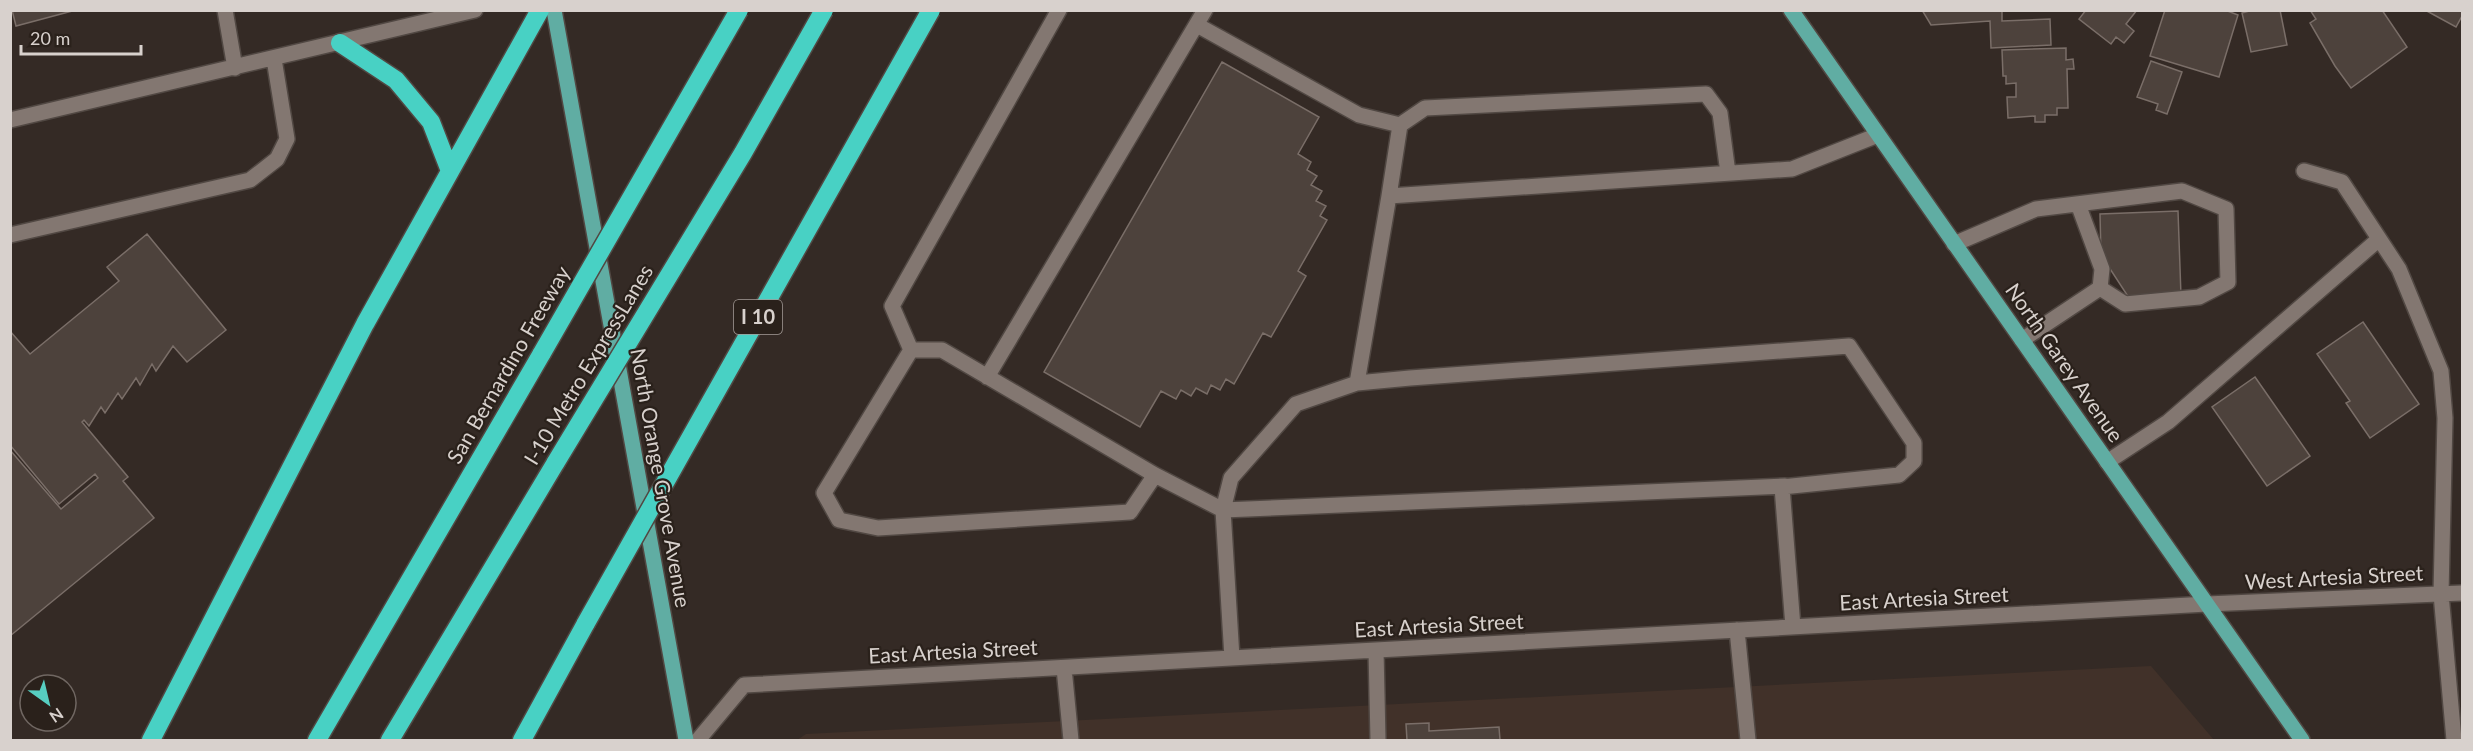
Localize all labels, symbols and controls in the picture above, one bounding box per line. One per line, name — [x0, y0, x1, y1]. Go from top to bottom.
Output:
scale bar — [21, 18, 141, 56]
text: 20 m — [30, 27, 70, 49]
street label: I-10 Metro ExpressLanes — [518, 260, 657, 469]
street label: San Bernardino Freeway — [441, 261, 575, 467]
street label: North Garey Avenue — [2001, 278, 2129, 446]
road number: I 10 — [734, 300, 782, 334]
street label: North Orange Grove Avenue — [626, 346, 697, 609]
street label: West Artesia Street — [2244, 559, 2424, 594]
street label: East Artesia Street — [1839, 581, 2010, 614]
street label: East Artesia Street — [1354, 608, 1525, 641]
street label: East Artesia Street — [868, 634, 1039, 667]
north arrow — [18, 673, 78, 733]
text: N — [46, 705, 67, 727]

